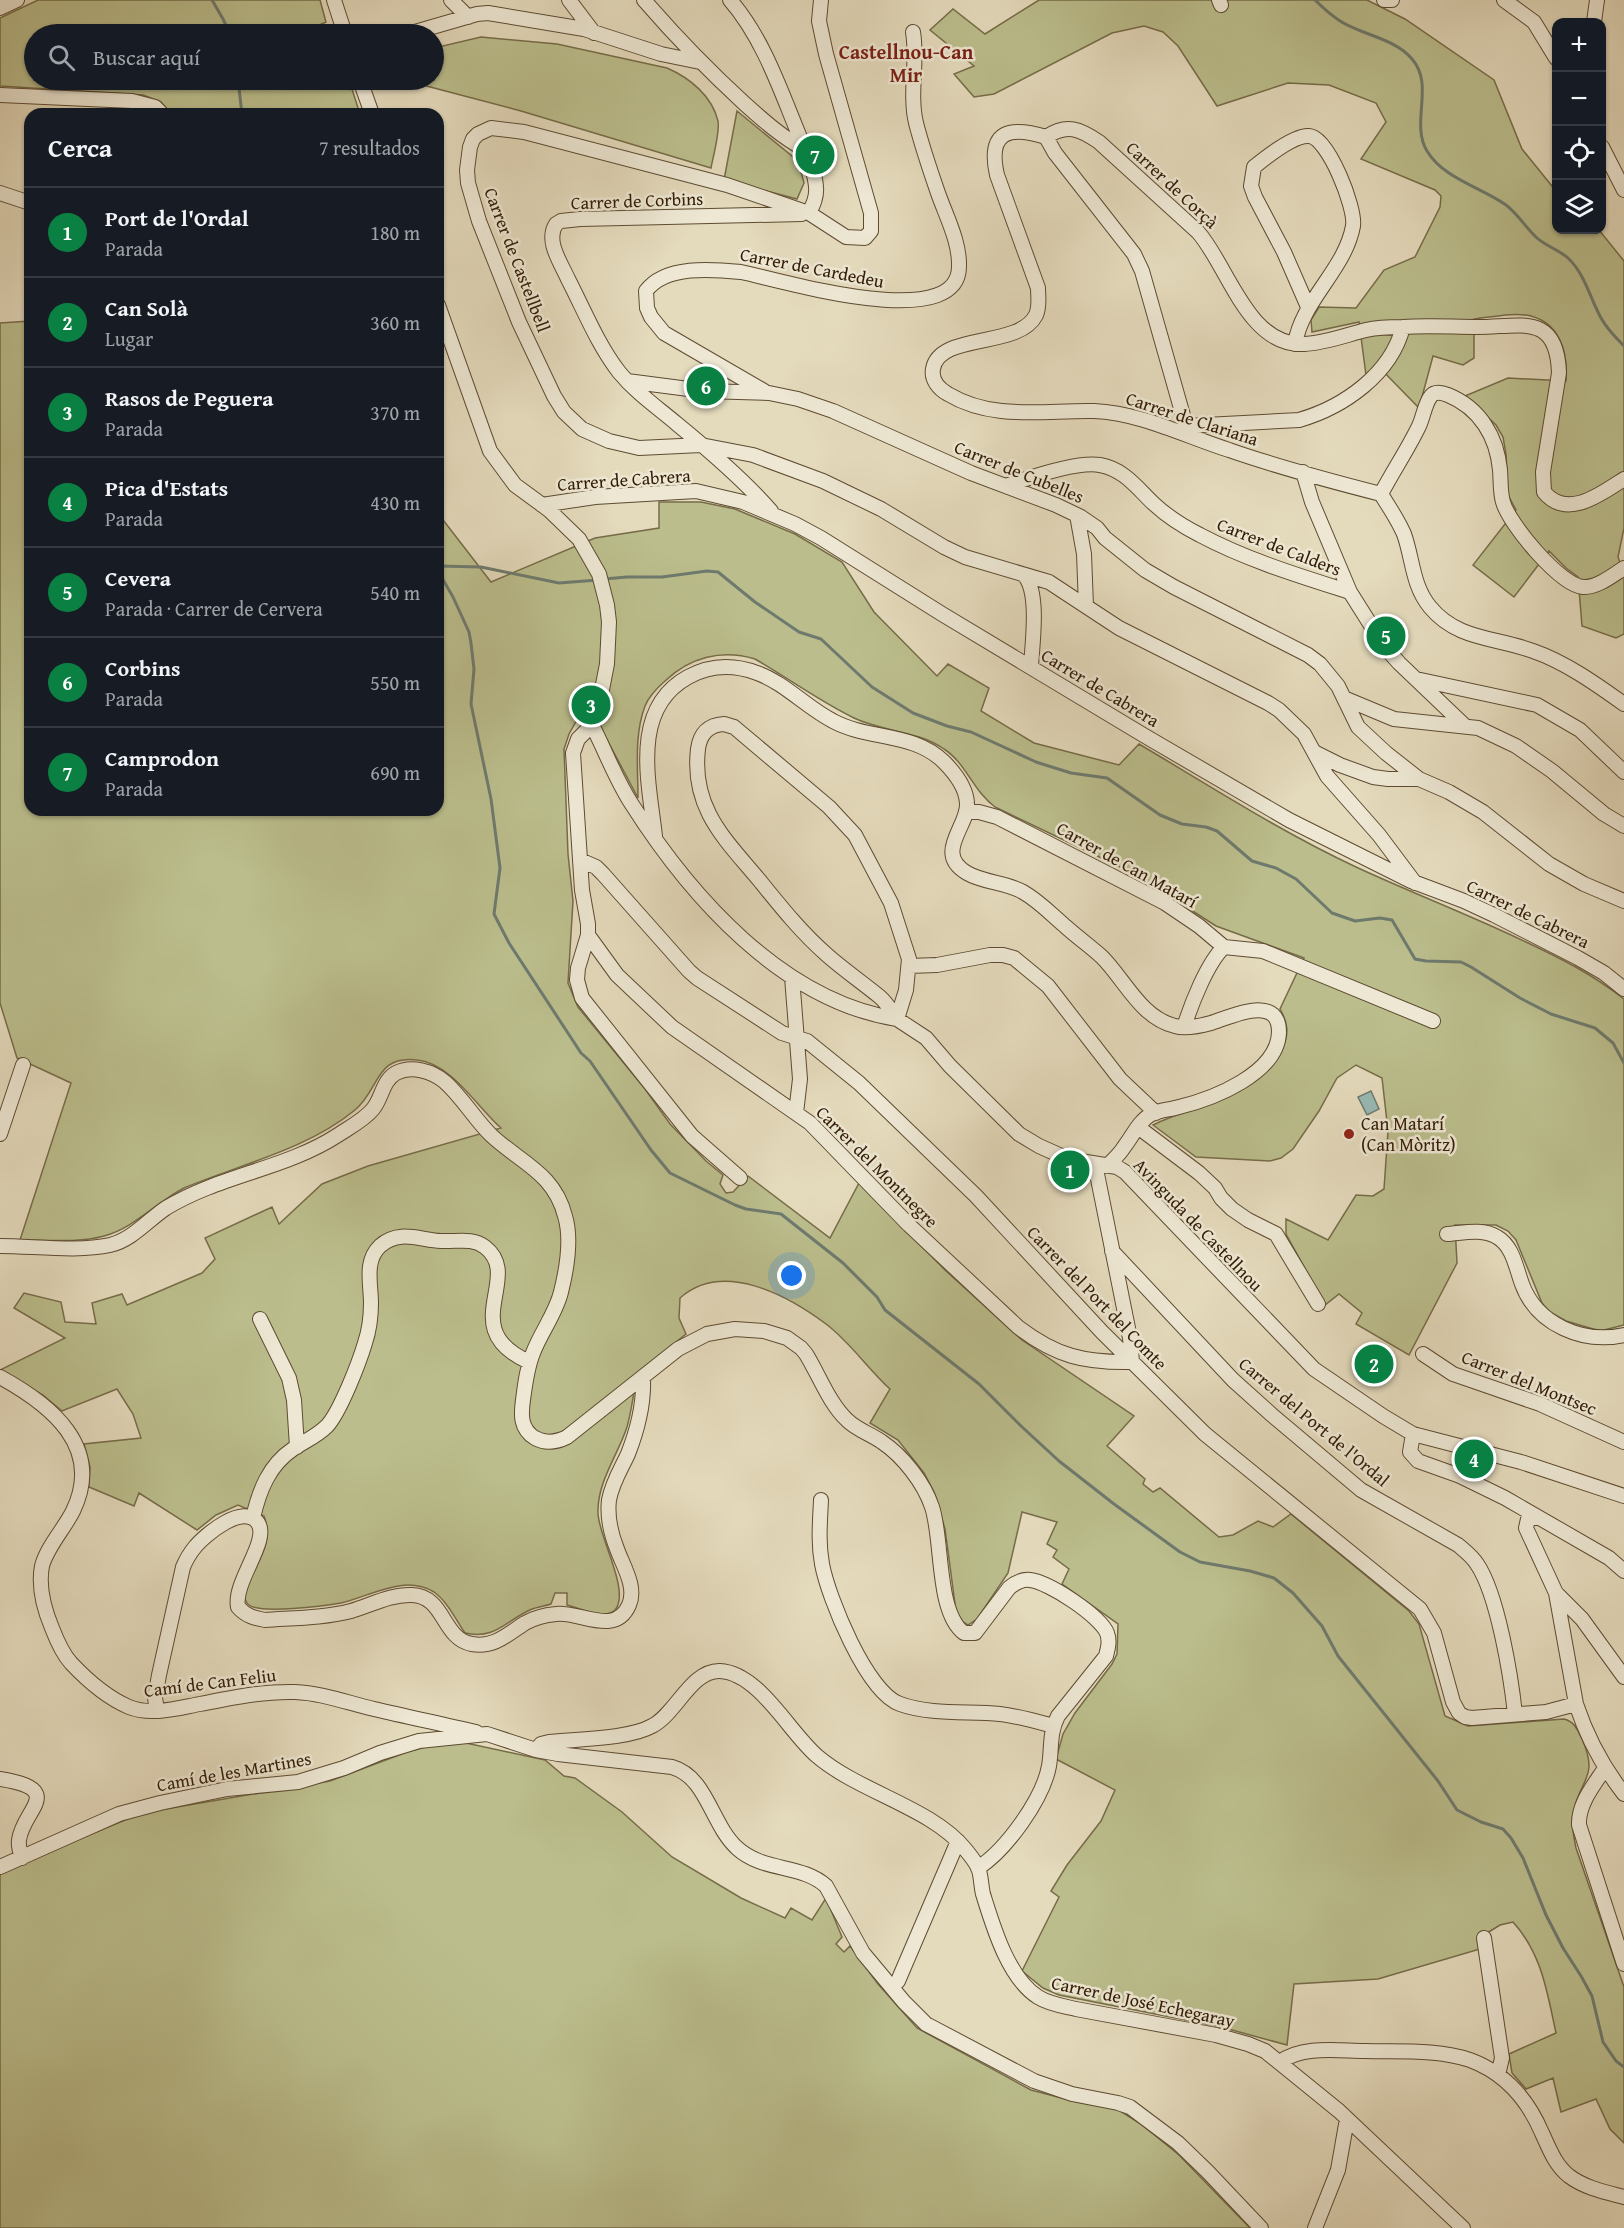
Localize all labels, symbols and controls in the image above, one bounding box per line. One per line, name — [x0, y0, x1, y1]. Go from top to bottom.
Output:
map controls — [1552, 18, 1606, 234]
button: + — [1552, 18, 1606, 72]
search box — [24, 24, 444, 90]
district label: Castellnou-Can Mir — [839, 37, 973, 89]
icon: search — [45, 41, 78, 74]
text: Buscar aquí — [93, 41, 200, 73]
button: − — [1552, 72, 1606, 126]
button: locate — [1552, 126, 1606, 180]
text: Cerca — [48, 128, 112, 167]
pin: 7 — [796, 132, 834, 178]
text: 7 resultados — [319, 133, 420, 162]
street label: Carrer de Corçà — [1120, 135, 1225, 235]
button: layers — [1552, 180, 1606, 234]
street label: Carrer de Castellbell — [477, 184, 557, 336]
street label: Carrer de Corbins — [570, 185, 704, 216]
text: Port de l'Ordal — [105, 202, 248, 234]
text: 1 — [62, 218, 73, 247]
text: 180 m — [370, 218, 420, 247]
text: Parada — [105, 234, 163, 263]
street label: Carrer de Cardedeu — [738, 240, 887, 295]
text: Can Solà — [105, 292, 188, 324]
text: 2 — [62, 308, 73, 337]
text: 360 m — [370, 308, 420, 337]
text: Lugar — [105, 324, 153, 353]
pin: 6 — [686, 364, 726, 408]
text: Rasos de Peguera — [105, 382, 273, 414]
street label: Carrer de Clariana — [1123, 384, 1262, 453]
text: 3 — [62, 398, 73, 427]
text: 370 m — [370, 398, 420, 427]
text: Parada — [105, 414, 163, 443]
street label: Carrer de Cubelles — [950, 433, 1088, 510]
street label: Carrer de Cabrera — [556, 461, 692, 498]
text: Pica d'Estats — [105, 472, 228, 504]
text: 4 — [62, 488, 73, 517]
text: 430 m — [370, 488, 420, 517]
text: Parada — [105, 504, 163, 533]
street label: Carrer de Calders — [1213, 511, 1345, 583]
text: Cevera — [105, 562, 171, 594]
text: 5 — [62, 578, 73, 607]
text: 540 m — [370, 578, 420, 607]
text: Parada · Carrer de Cervera — [105, 594, 323, 623]
pin: 5 — [1366, 614, 1406, 658]
street label: Carrer de Cabrera — [1036, 642, 1165, 734]
text: Corbins — [105, 652, 181, 684]
text: 6 — [62, 668, 73, 697]
text: 550 m — [370, 668, 420, 697]
pin: 3 — [572, 682, 610, 728]
text: Parada — [105, 684, 163, 713]
text: Camprodon — [105, 742, 219, 774]
text: 7 — [62, 758, 73, 787]
text: 690 m — [370, 758, 420, 787]
text: Parada — [105, 774, 163, 803]
street label: Carrer de Can Matarí — [1052, 815, 1204, 915]
street label: Carrer de Cabrera — [1462, 872, 1595, 955]
street label: Carrer del Montnegre — [810, 1099, 945, 1234]
place label: Can Matarí (Can Mòritz) — [1361, 1110, 1456, 1158]
marker: Can Matarí (Can Mòritz) — [1342, 1127, 1356, 1141]
pin: 1 — [1050, 1148, 1090, 1192]
street label: Avinguda de Castellnou — [1127, 1152, 1269, 1298]
street label: Carrer del Port del Comte — [1021, 1219, 1174, 1376]
your location — [777, 1261, 806, 1290]
pin: 2 — [1354, 1342, 1394, 1386]
street label: Carrer del Montsec — [1457, 1343, 1601, 1422]
street label: Carrer del Port de l'Ordal — [1233, 1350, 1396, 1493]
pin: 4 — [1454, 1436, 1494, 1482]
street label: Camí de Can Feliu — [142, 1661, 278, 1704]
street label: Camí de les Martines — [155, 1745, 313, 1798]
street label: Carrer de José Echegaray — [1049, 1969, 1237, 2034]

